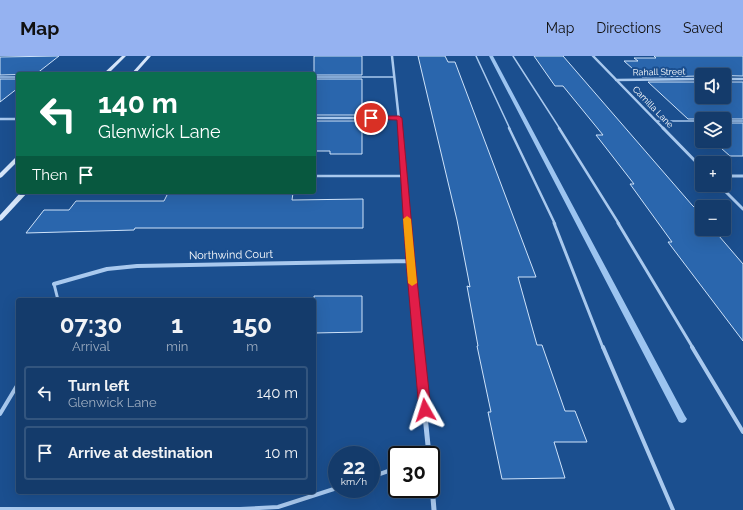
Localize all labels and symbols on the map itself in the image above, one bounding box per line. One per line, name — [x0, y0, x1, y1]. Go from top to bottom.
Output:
street label: Rahall Street — [633, 67, 685, 77]
street label: Camilla Lane — [631, 84, 676, 130]
pin — [354, 101, 388, 135]
street label: Northwind Court — [189, 248, 274, 262]
position arrow — [404, 389, 446, 431]
speed limit sign: 30 — [388, 446, 440, 498]

